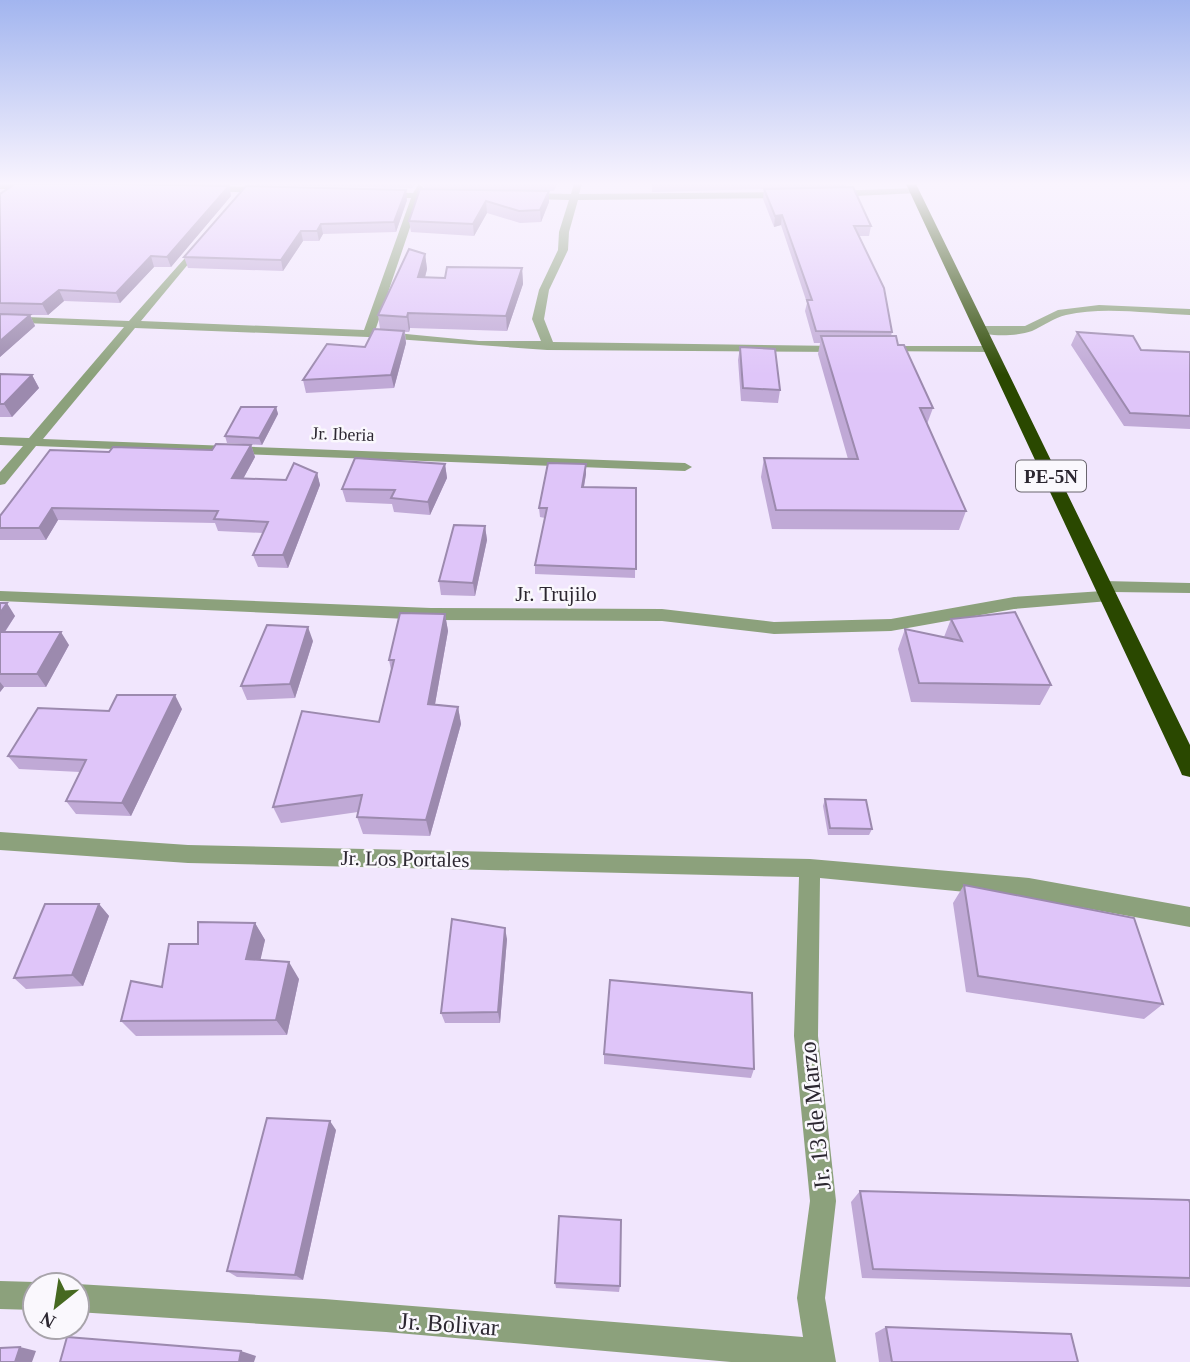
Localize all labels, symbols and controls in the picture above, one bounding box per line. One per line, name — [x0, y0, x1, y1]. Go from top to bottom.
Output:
street label: Jr. Iberia — [311, 423, 375, 445]
road number: PE-5N — [1016, 461, 1086, 491]
street label: Jr. Trujilo — [515, 582, 597, 606]
street label: Jr. Los Portales — [340, 846, 470, 872]
street label: Jr. 13 de Marzo — [794, 1040, 836, 1192]
north arrow — [21, 1271, 91, 1341]
text: N — [36, 1308, 59, 1333]
street label: Jr. Bolivar — [398, 1308, 500, 1340]

